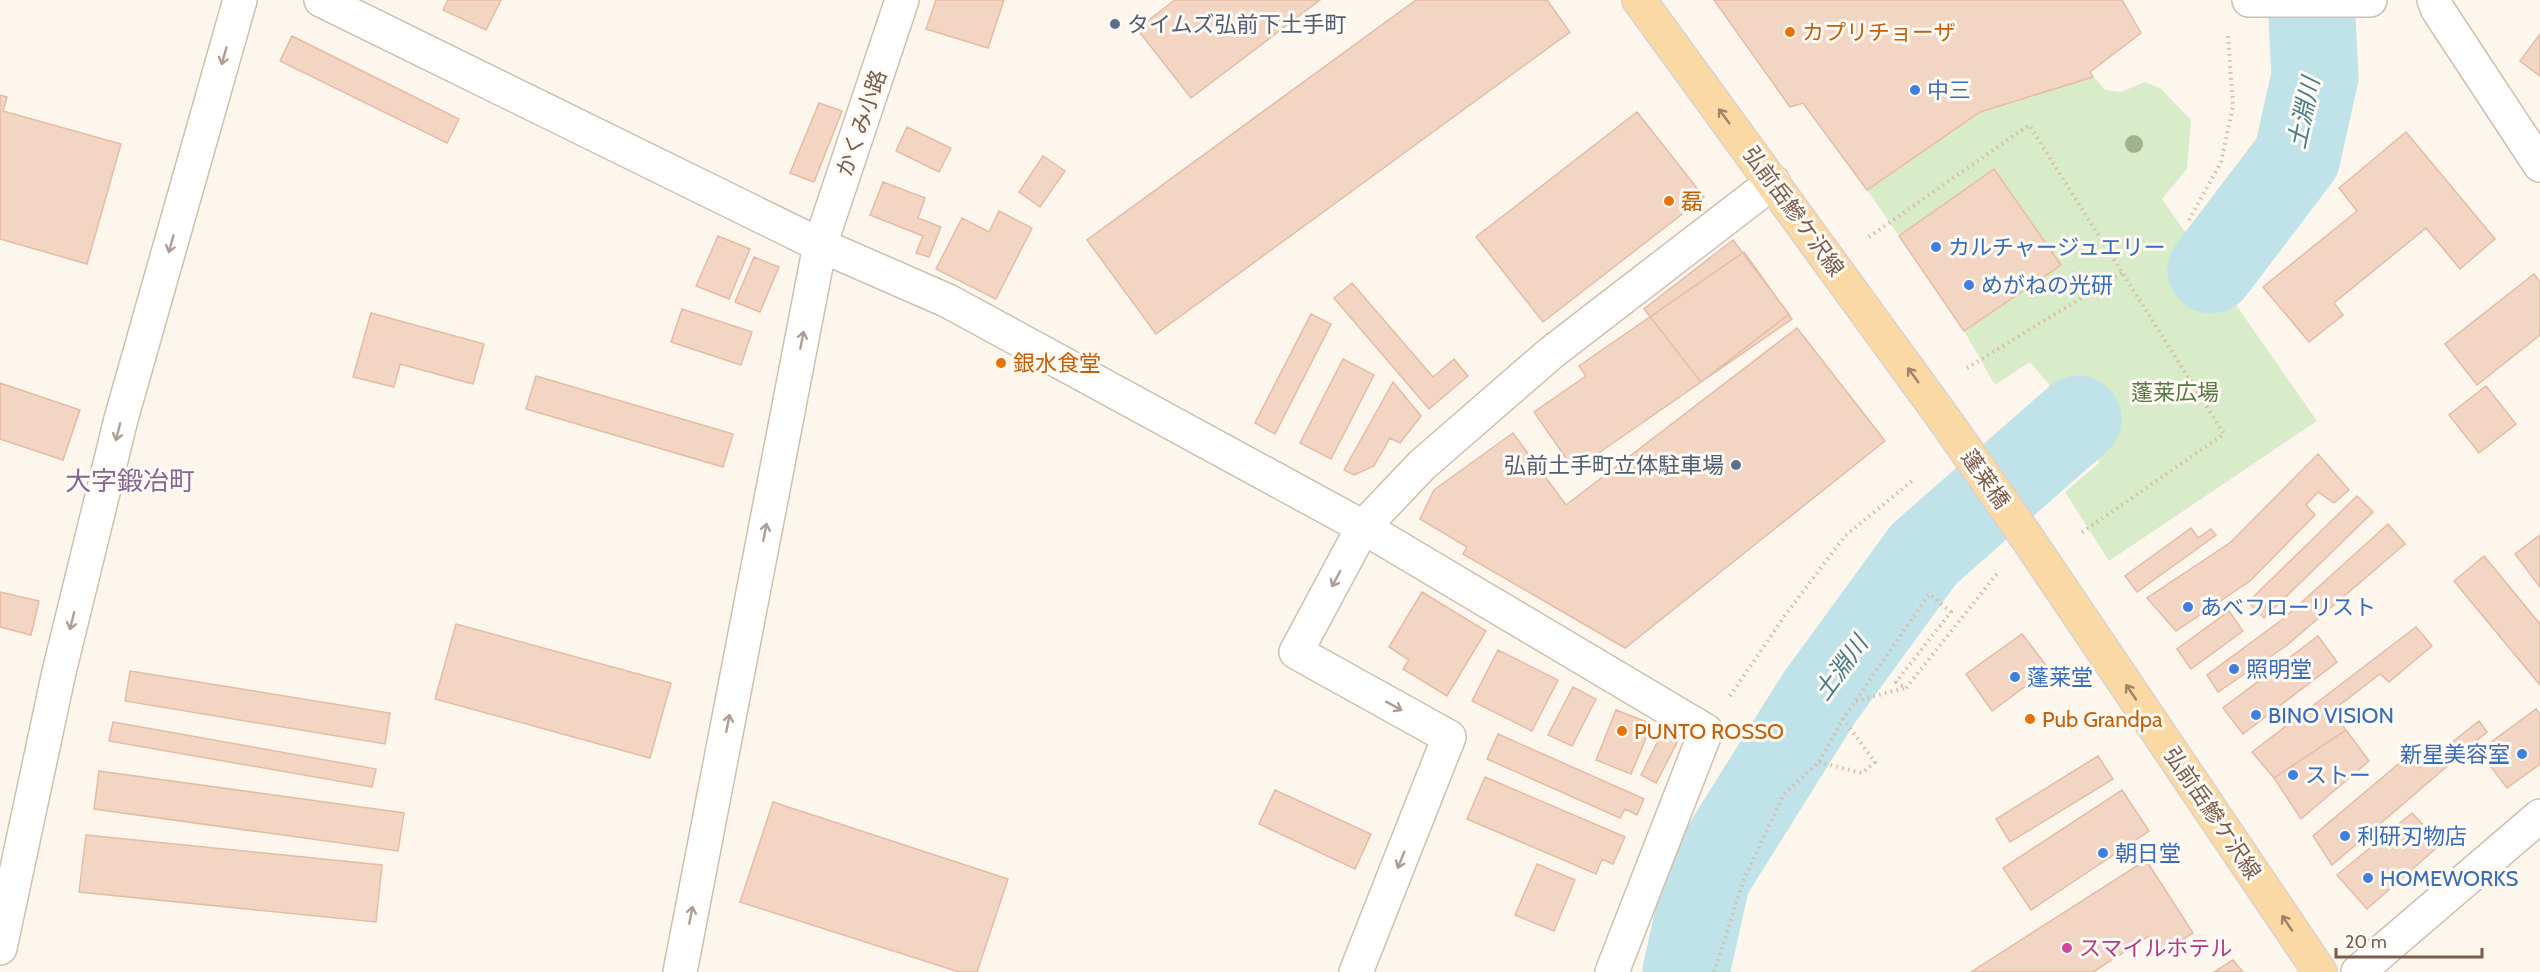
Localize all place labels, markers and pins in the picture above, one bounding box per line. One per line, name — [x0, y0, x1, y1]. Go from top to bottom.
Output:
place label: タイムズ弘前下土手町 — [1127, 11, 1347, 38]
marker: タイムズ弘前下土手町 — [1108, 17, 1122, 31]
place label: カプリチョーザ — [1802, 19, 1956, 46]
marker: カプリチョーザ — [1783, 25, 1797, 39]
place label: 中三 — [1927, 77, 1971, 104]
marker: 中三 — [1908, 83, 1922, 97]
place label: 磊 — [1681, 188, 1703, 215]
marker: 磊 — [1662, 194, 1676, 208]
place label: カルチャージュエリー — [1948, 234, 2166, 261]
marker: カルチャージュエリー — [1929, 240, 1943, 254]
place label: めがねの光研 — [1981, 272, 2113, 299]
marker: めがねの光研 — [1962, 278, 1976, 292]
place label: 銀水食堂 — [1013, 350, 1101, 377]
marker: 銀水食堂 — [994, 356, 1008, 370]
place label: 弘前土手町立体駐車場 — [1504, 452, 1724, 479]
marker: 弘前土手町立体駐車場 — [1729, 458, 1743, 472]
place label: あべフローリスト — [2200, 594, 2376, 621]
marker: あべフローリスト — [2181, 600, 2195, 614]
place label: 照明堂 — [2246, 656, 2312, 683]
marker: 照明堂 — [2227, 662, 2241, 676]
place label: 蓬莱堂 — [2027, 664, 2093, 691]
marker: 蓬莱堂 — [2008, 670, 2022, 684]
place label: BINO VISION — [2268, 702, 2394, 729]
place label: Pub Grandpa — [2042, 706, 2163, 733]
marker: BINO VISION — [2249, 708, 2263, 722]
marker: Pub Grandpa — [2023, 712, 2037, 726]
place label: PUNTO ROSSO — [1634, 718, 1784, 745]
marker: PUNTO ROSSO — [1615, 724, 1629, 738]
place label: 新星美容室 — [2400, 741, 2510, 768]
marker: 新星美容室 — [2515, 747, 2529, 761]
place label: ストー — [2305, 762, 2371, 789]
marker: ストー — [2286, 768, 2300, 782]
place label: 利研刃物店 — [2357, 823, 2467, 850]
marker: 利研刃物店 — [2338, 829, 2352, 843]
place label: 朝日堂 — [2115, 840, 2181, 867]
marker: 朝日堂 — [2096, 846, 2110, 860]
place label: HOMEWORKS — [2380, 865, 2518, 892]
marker: HOMEWORKS — [2361, 871, 2375, 885]
place label: スマイルホテル — [2079, 935, 2232, 962]
marker: スマイルホテル — [2060, 941, 2074, 955]

